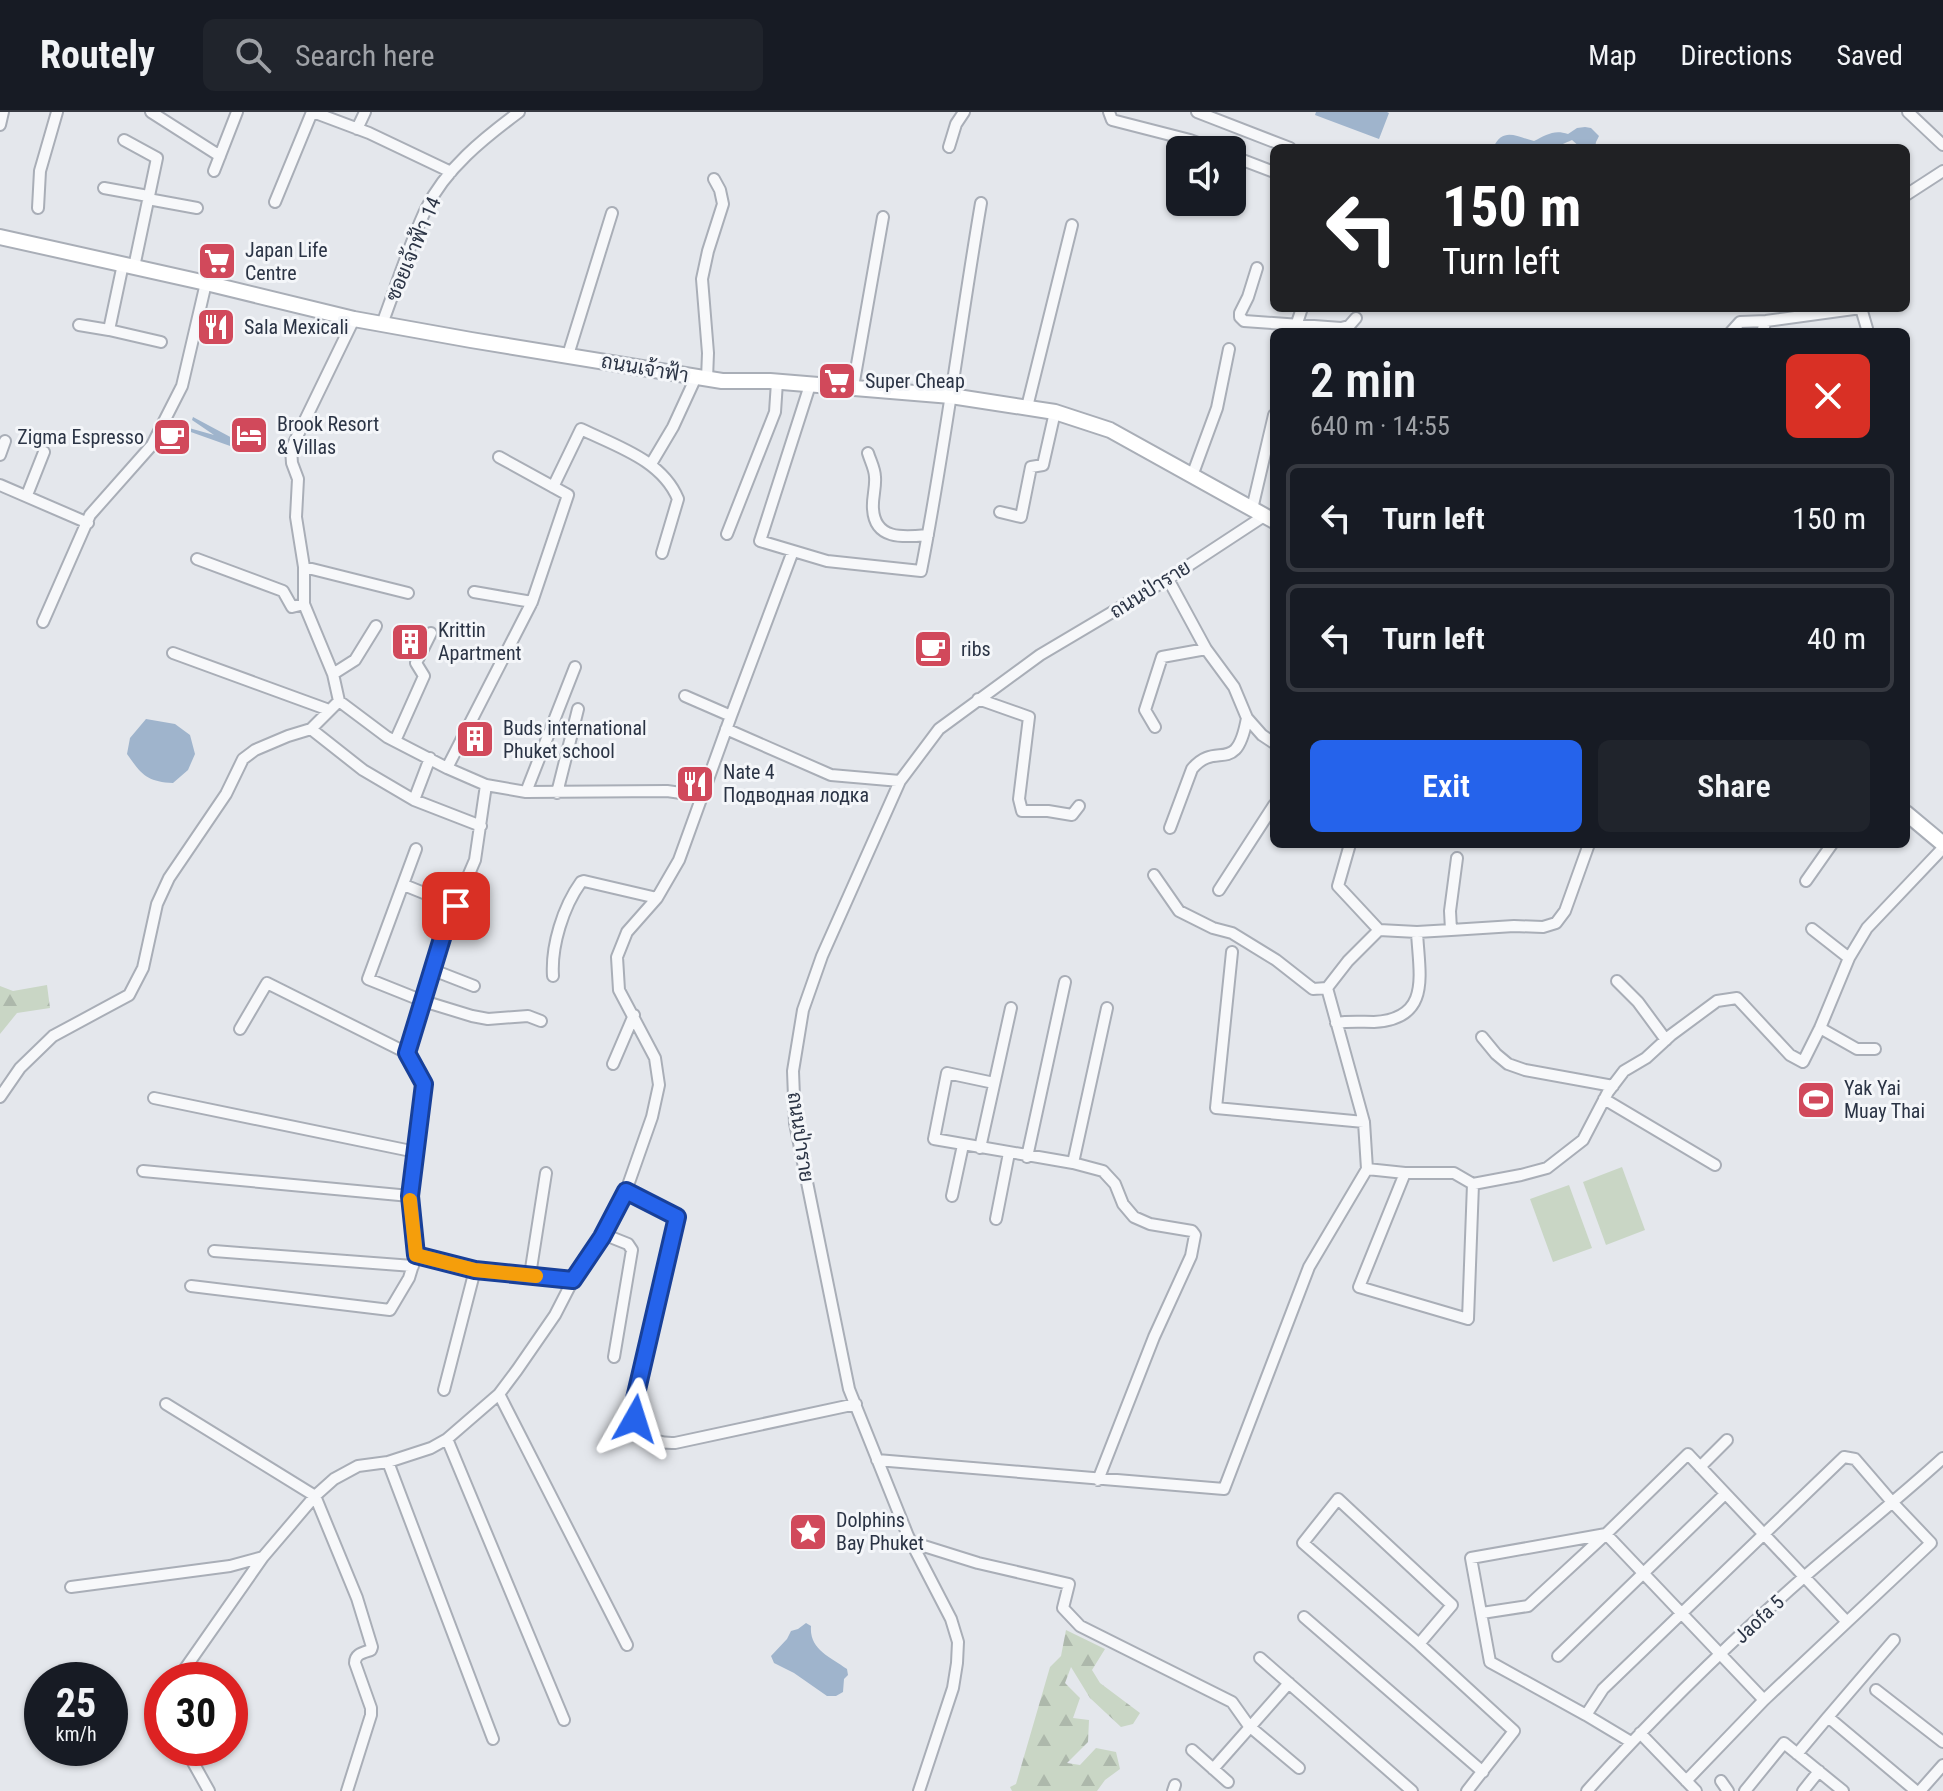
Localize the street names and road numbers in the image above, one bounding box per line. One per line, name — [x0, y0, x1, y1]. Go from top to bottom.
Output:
street label: ซอยเจ้าฟ้า 14 — [380, 193, 446, 305]
street label: ถนนเจ้าฟ้า — [599, 349, 691, 387]
street label: ถนนป่าราย — [1105, 555, 1195, 623]
street label: ถนนป่าราย — [783, 1090, 819, 1184]
street label: Jaofa 5 — [1729, 1590, 1789, 1648]

